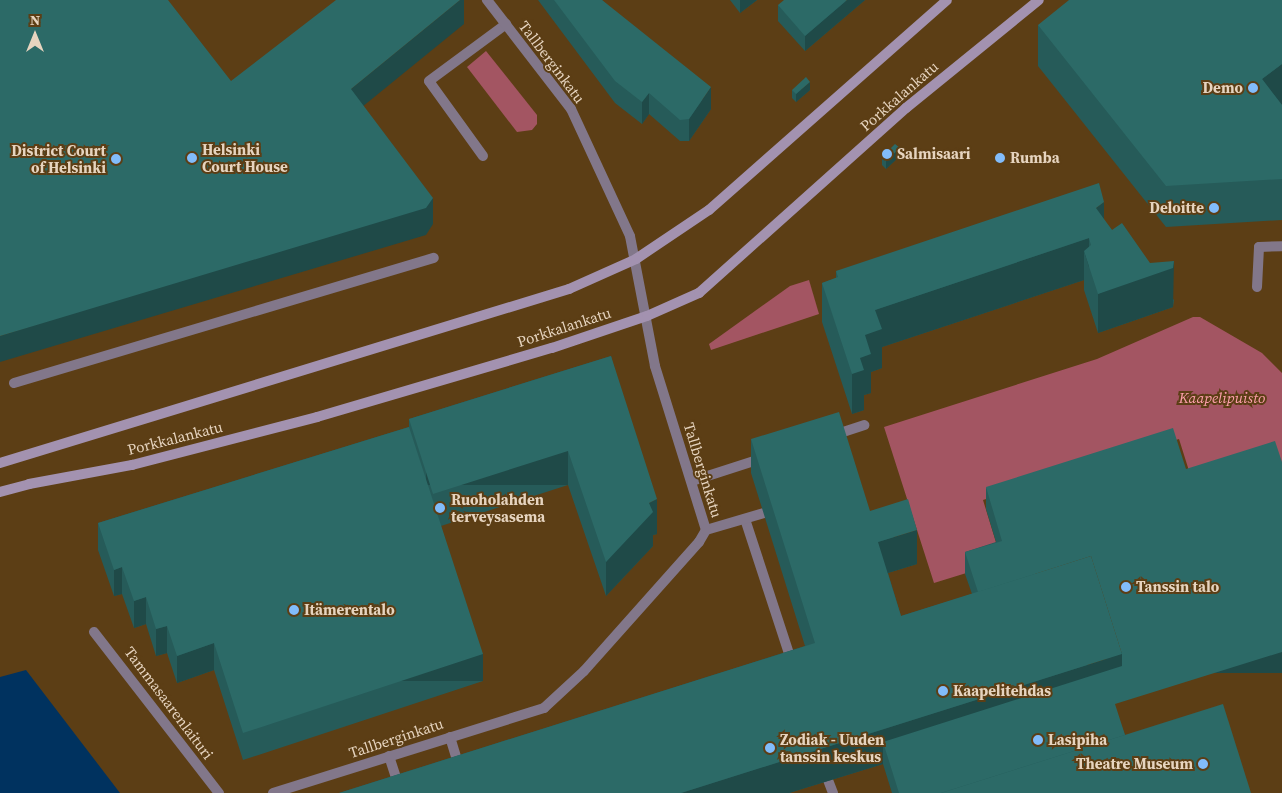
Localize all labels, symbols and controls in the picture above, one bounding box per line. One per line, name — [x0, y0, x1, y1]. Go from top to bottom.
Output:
north arrow — [10, 10, 60, 60]
text: N — [30, 10, 40, 30]
street label: Tallberginkatu — [515, 17, 589, 107]
street label: Porkkalankatu — [856, 57, 942, 135]
place label: Demo — [1203, 79, 1243, 97]
marker: Demo — [1247, 82, 1259, 94]
place label: Helsinki Court House — [202, 140, 288, 175]
place label: District Court of Helsinki — [11, 141, 106, 176]
place label: Salmisaari — [897, 145, 971, 163]
marker: Salmisaari — [881, 148, 893, 160]
place label: Rumba — [1010, 149, 1060, 167]
marker: Helsinki Court House — [186, 152, 198, 164]
marker: Rumba — [994, 152, 1006, 164]
marker: District Court of Helsinki — [110, 153, 122, 165]
place label: Deloitte — [1149, 199, 1204, 217]
marker: Deloitte — [1208, 202, 1220, 214]
street label: Porkkalankatu — [515, 303, 613, 351]
park label: Kaapelipuisto — [1179, 389, 1265, 407]
street label: Porkkalankatu — [126, 417, 224, 459]
street label: Tallberginkatu — [680, 420, 726, 520]
place label: Ruoholahden terveysasema — [451, 490, 545, 525]
marker: Ruoholahden terveysasema — [433, 501, 447, 515]
place label: Tanssin talo — [1136, 578, 1219, 596]
marker: Tanssin talo — [1120, 581, 1132, 593]
place label: Itämerentalo — [304, 601, 395, 619]
marker: Itämerentalo — [288, 604, 300, 616]
street label: Tammasaarenlaituri — [121, 643, 217, 763]
place label: Kaapelitehdas — [953, 682, 1051, 700]
marker: Kaapelitehdas — [937, 685, 949, 697]
street label: Tallberginkatu — [346, 714, 446, 762]
place label: Zodiak - Uuden tanssin keskus — [780, 730, 884, 765]
place label: Lasipiha — [1048, 731, 1107, 749]
marker: Lasipiha — [1032, 734, 1044, 746]
marker: Zodiak - Uuden tanssin keskus — [764, 742, 776, 754]
place label: Theatre Museum — [1076, 755, 1193, 773]
marker: Theatre Museum — [1197, 758, 1209, 770]

